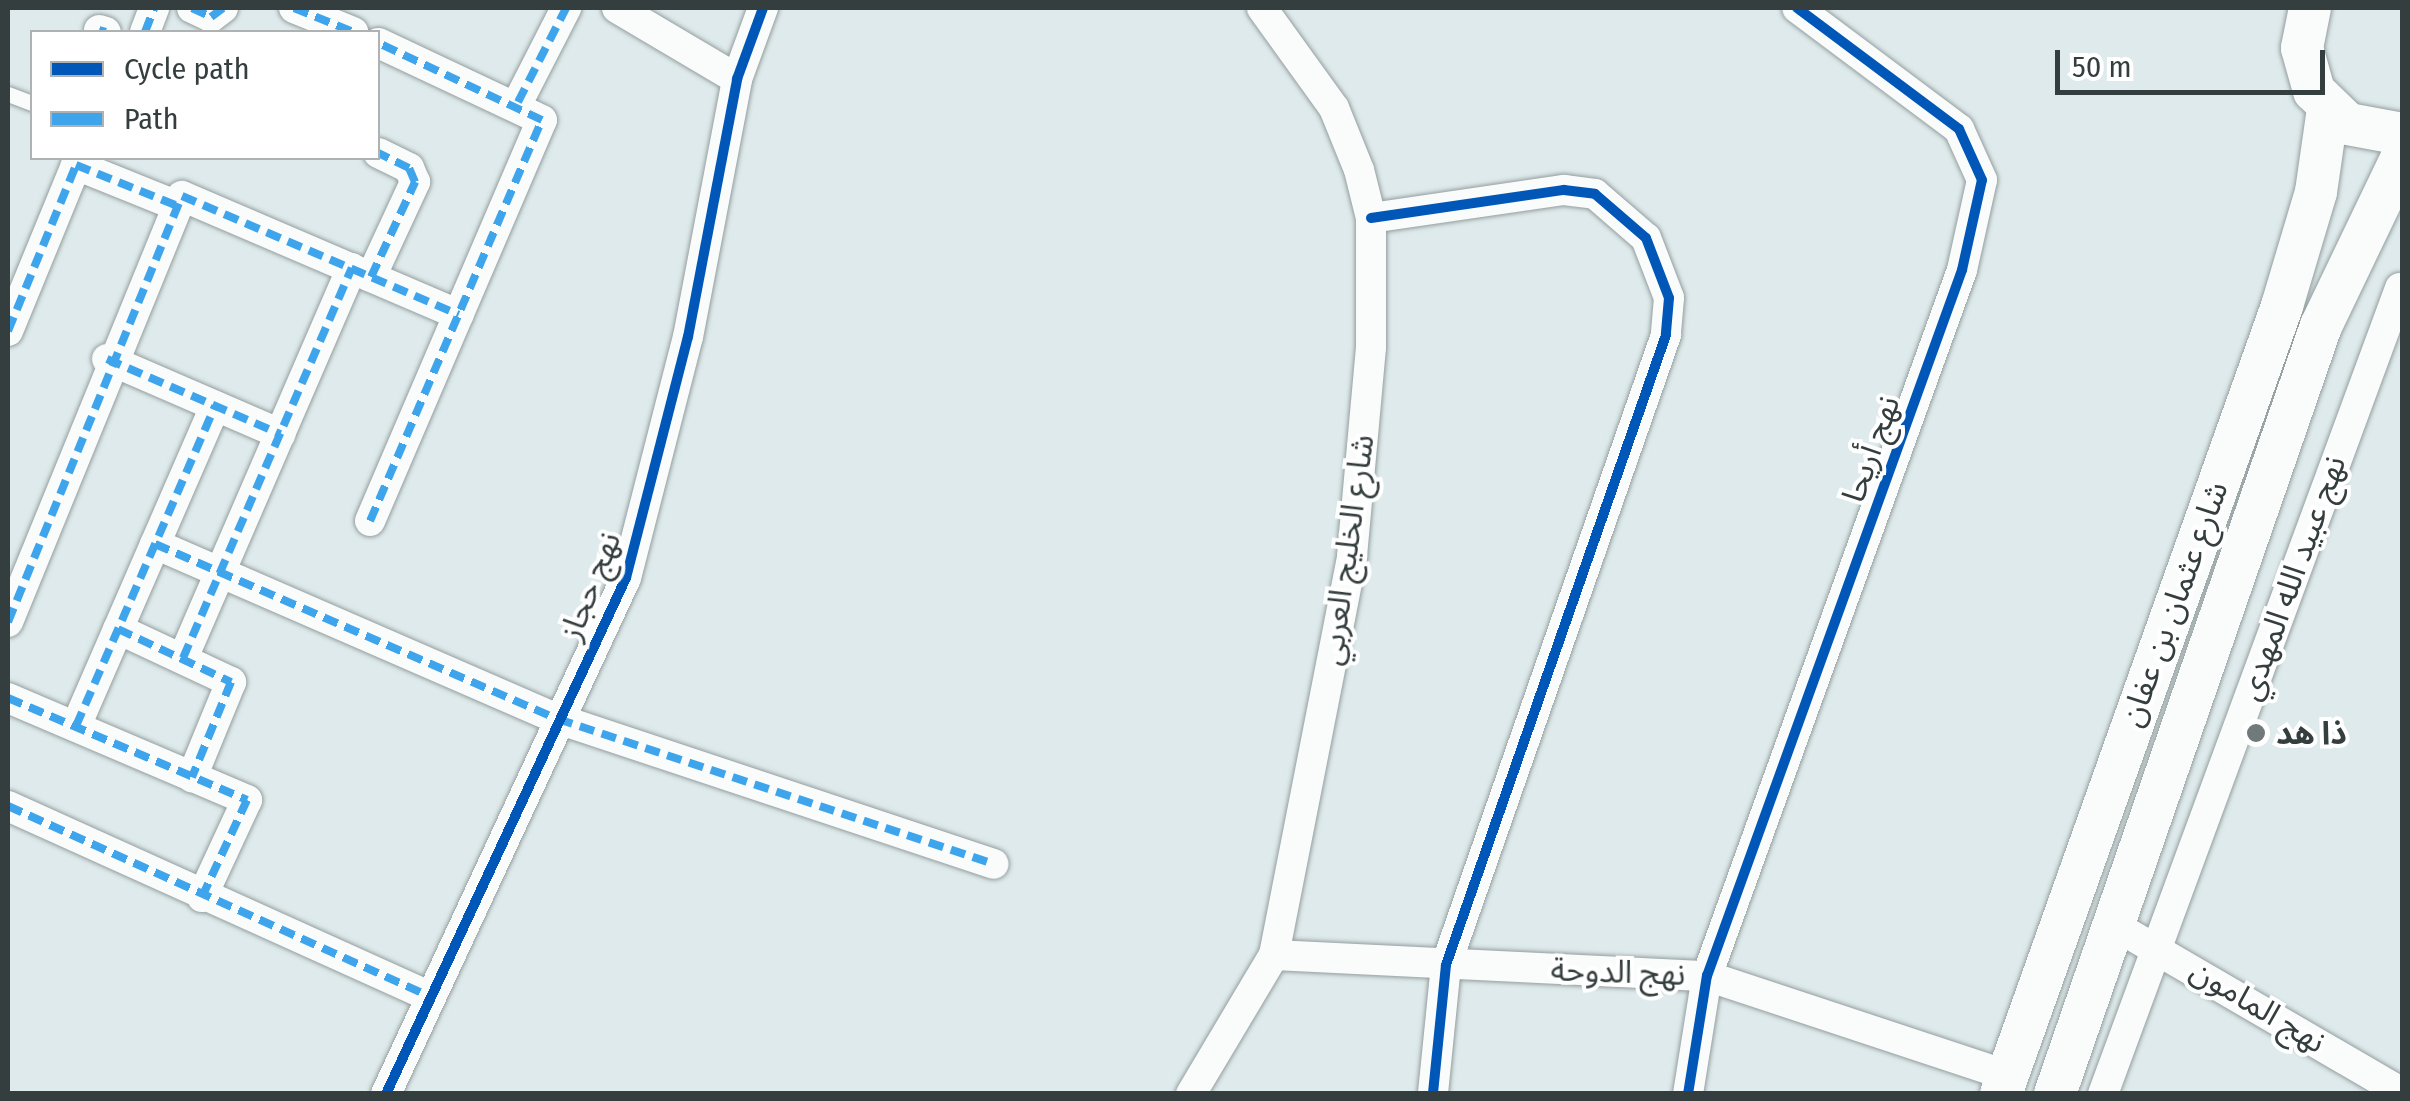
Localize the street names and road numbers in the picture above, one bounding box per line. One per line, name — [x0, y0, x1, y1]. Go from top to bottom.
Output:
street label: نهج أريحا — [1834, 390, 1908, 508]
street label: شارع الخليج العربي — [1312, 432, 1382, 668]
street label: نهج عبيد الله المهدي — [2230, 451, 2354, 705]
street label: شارع عثمان بن عفان — [2112, 476, 2236, 732]
street label: نهج حجاز — [551, 526, 629, 646]
street label: نهج الدوحة — [1550, 950, 1686, 994]
street label: نهج المامون — [2184, 951, 2332, 1061]

